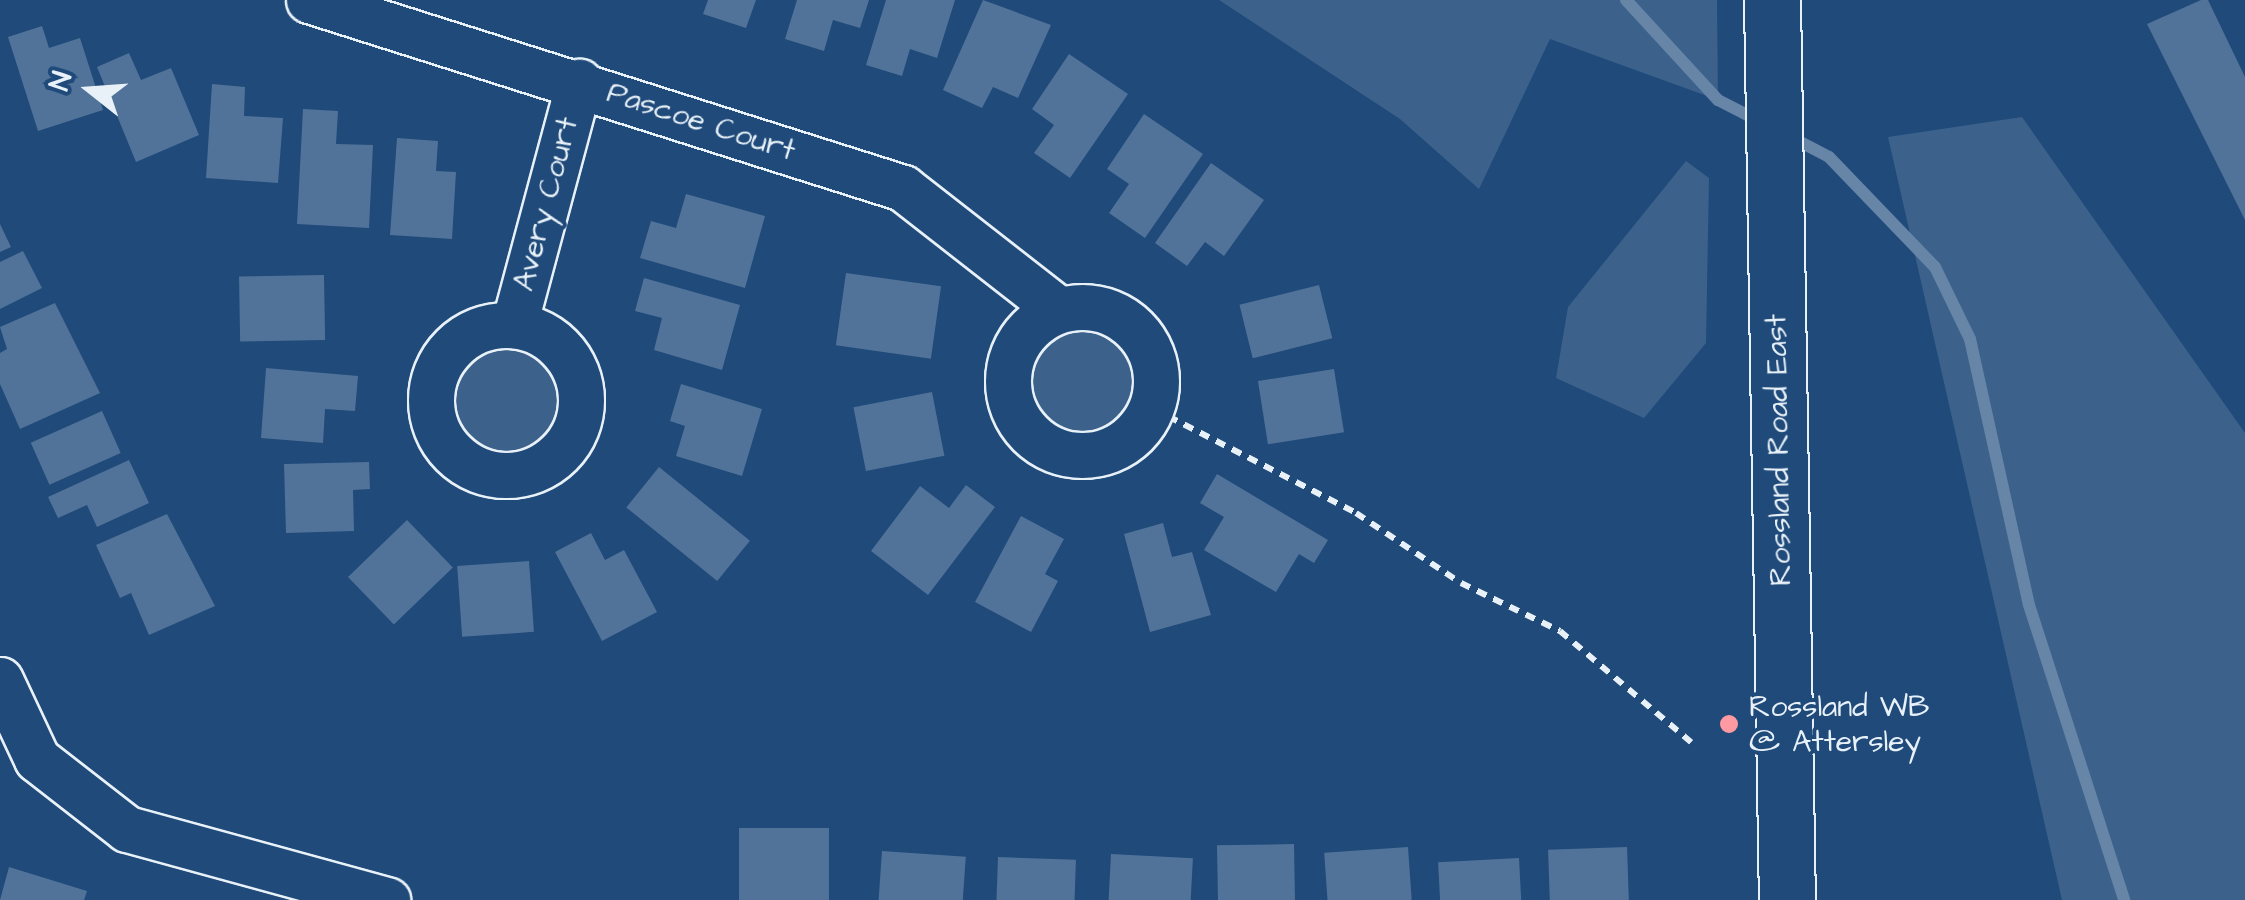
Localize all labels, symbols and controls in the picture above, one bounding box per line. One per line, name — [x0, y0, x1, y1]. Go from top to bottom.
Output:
north arrow — [40, 40, 140, 140]
text: N — [40, 67, 82, 95]
street label: Pascoe Court — [602, 75, 800, 169]
street label: Avery Court — [506, 113, 586, 295]
street label: Rossland Road East — [1759, 314, 1799, 586]
place label: Rossland WB @ Attersley — [1749, 689, 1929, 760]
marker: Rossland WB @ Attersley — [1718, 713, 1740, 735]

